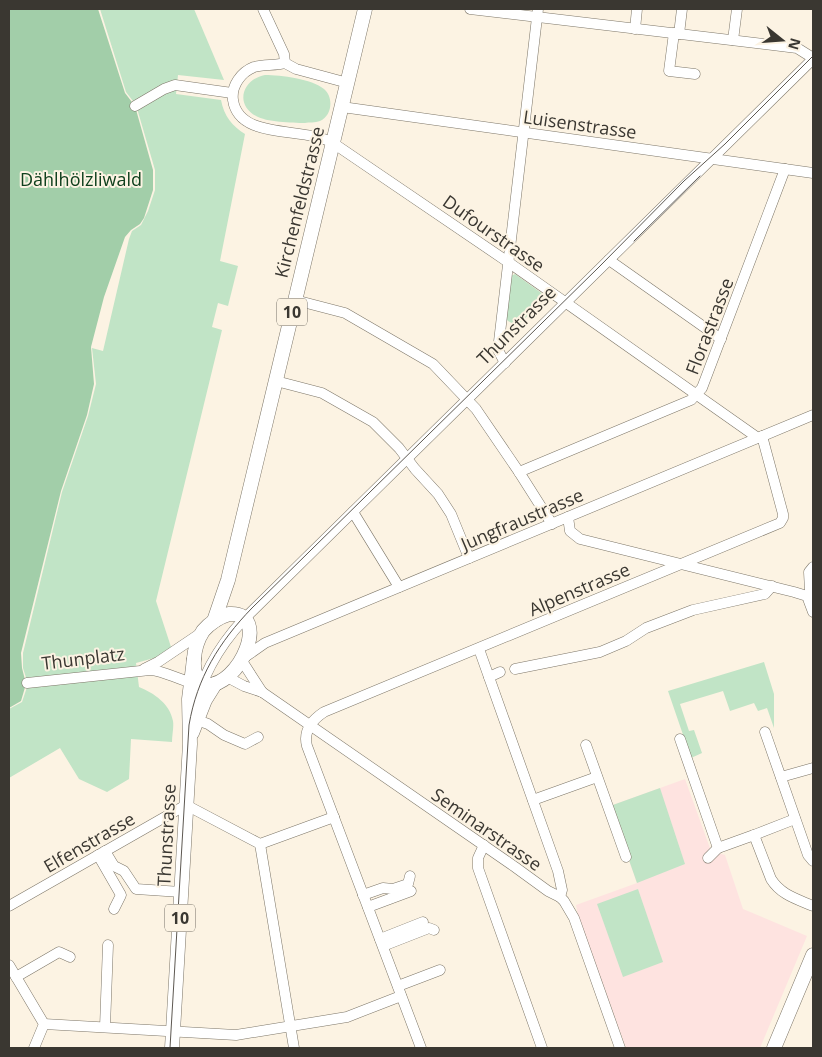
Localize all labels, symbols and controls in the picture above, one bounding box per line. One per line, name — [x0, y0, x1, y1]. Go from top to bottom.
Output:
north arrow — [757, 15, 807, 65]
text: N — [784, 36, 806, 52]
street label: Luisenstrasse — [522, 104, 638, 144]
street label: Kirchenfeldstrasse — [269, 124, 329, 280]
park label: Dählhölzliwald — [20, 167, 142, 191]
street label: Dufourstrasse — [438, 189, 550, 277]
street label: Florastrasse — [680, 274, 738, 378]
street label: Thunstrasse — [471, 280, 561, 370]
road number: 10 — [277, 298, 307, 326]
street label: Jungfraustrasse — [455, 482, 587, 556]
street label: Alpenstrasse — [525, 557, 633, 621]
street label: Thunplatz — [40, 641, 126, 675]
street label: Seminarstrasse — [427, 782, 547, 876]
street label: Thunstrasse — [151, 783, 181, 887]
street label: Elfenstrasse — [39, 806, 139, 878]
road number: 10 — [165, 904, 195, 931]

